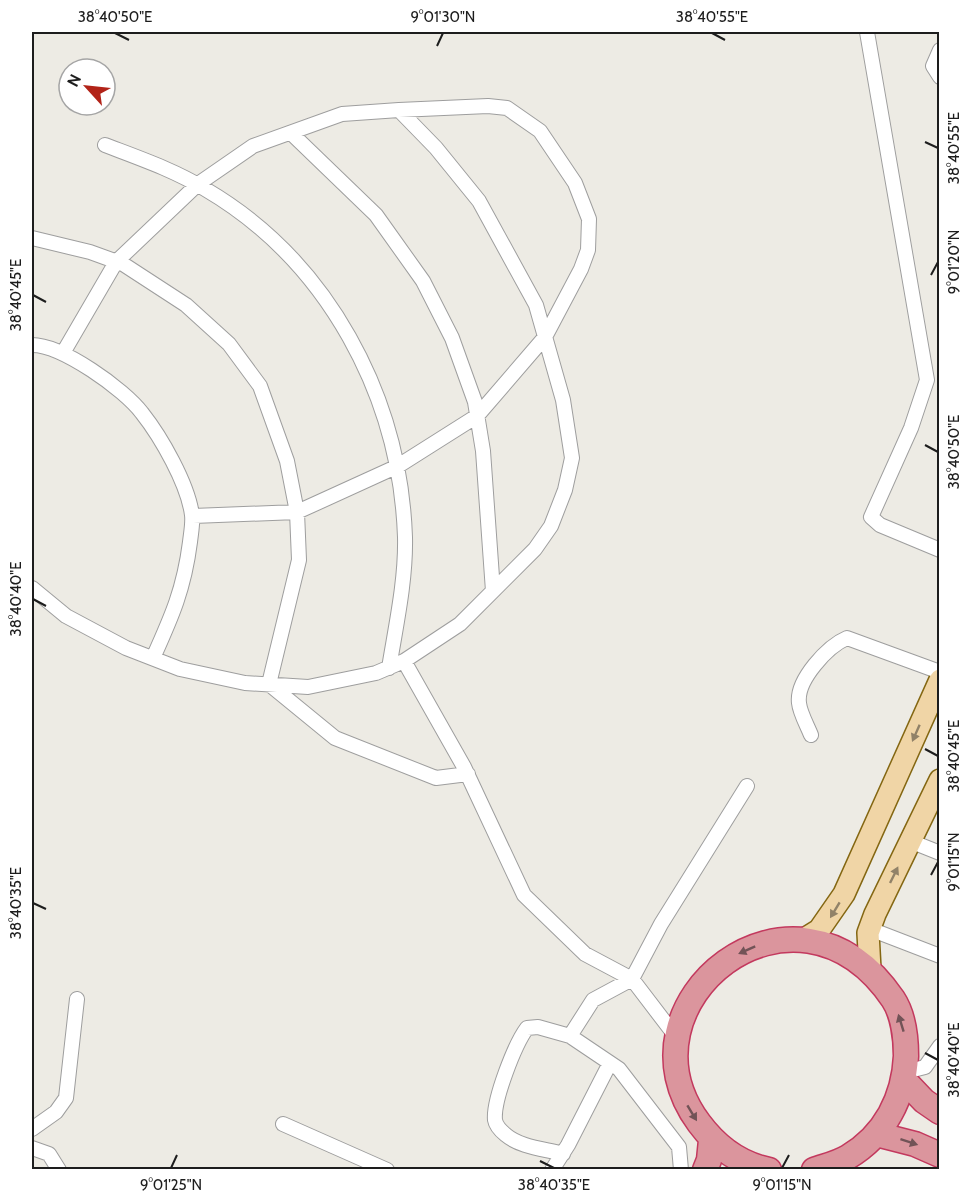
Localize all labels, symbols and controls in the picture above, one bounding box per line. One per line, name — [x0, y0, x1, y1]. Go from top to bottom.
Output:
text: 38°40'50"E — [78, 8, 152, 26]
text: 9°01'30"N — [411, 8, 475, 26]
text: 38°40'55"E — [676, 8, 748, 26]
north arrow — [57, 57, 117, 117]
text: N — [63, 71, 85, 90]
text: 38°40'55"E — [945, 112, 963, 184]
text: 9°01'20"N — [945, 230, 963, 294]
text: 38°40'45"E — [7, 259, 25, 331]
text: 38°40'50"E — [945, 415, 963, 489]
text: 38°40'40"E — [7, 562, 25, 636]
text: 38°40'45"E — [945, 720, 963, 792]
one-way arrow — [910, 724, 920, 742]
text: 9°01'15"N — [945, 832, 963, 892]
one-way arrow — [889, 866, 898, 883]
text: 38°40'35"E — [7, 867, 25, 939]
one-way arrow — [829, 902, 840, 918]
one-way arrow — [738, 946, 755, 955]
one-way arrow — [896, 1014, 905, 1032]
text: 38°40'40"E — [945, 1023, 963, 1097]
one-way arrow — [687, 1105, 698, 1121]
one-way arrow — [900, 1138, 918, 1147]
text: 9°01'25"N — [140, 1176, 202, 1194]
text: 38°40'35"E — [518, 1176, 590, 1194]
text: 9°01'15"N — [752, 1176, 812, 1194]

